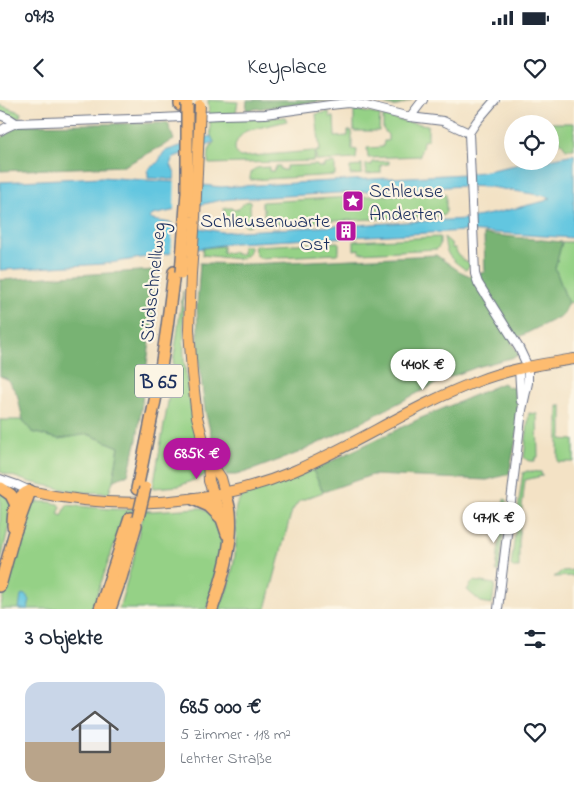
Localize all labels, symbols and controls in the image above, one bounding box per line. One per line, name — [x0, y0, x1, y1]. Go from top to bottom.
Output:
text: 09:13 — [25, 4, 54, 31]
text: Keyplace — [247, 52, 327, 84]
icon: back — [25, 54, 53, 82]
icon: heart — [521, 54, 549, 82]
map controls — [504, 115, 559, 170]
button: locate — [504, 115, 559, 170]
place label: Schleuse Anderten — [369, 178, 443, 230]
place icon: Schleuse Anderten — [341, 189, 365, 213]
place label: Schleusenwarte Ost — [200, 208, 330, 260]
building icon: Schleusenwarte Ost — [334, 219, 358, 243]
street label: Südschnellweg — [134, 221, 176, 344]
pin: 440K € — [382, 348, 464, 391]
text: 440K € — [401, 353, 445, 377]
road number: B 65 — [135, 364, 183, 398]
pin: 685K € — [156, 438, 238, 480]
text: 685K € — [174, 442, 220, 466]
pin: 471K € — [453, 502, 535, 544]
text: 471K € — [473, 506, 515, 530]
text: 3 Objekte — [25, 624, 103, 654]
icon: filters — [521, 625, 549, 653]
text: 685 000 € — [180, 693, 261, 723]
icon: home — [65, 702, 125, 762]
icon: heart — [521, 718, 549, 746]
text: 5 Zimmer · 118 m² — [180, 723, 291, 747]
text: Lehrter Straße — [180, 747, 272, 771]

